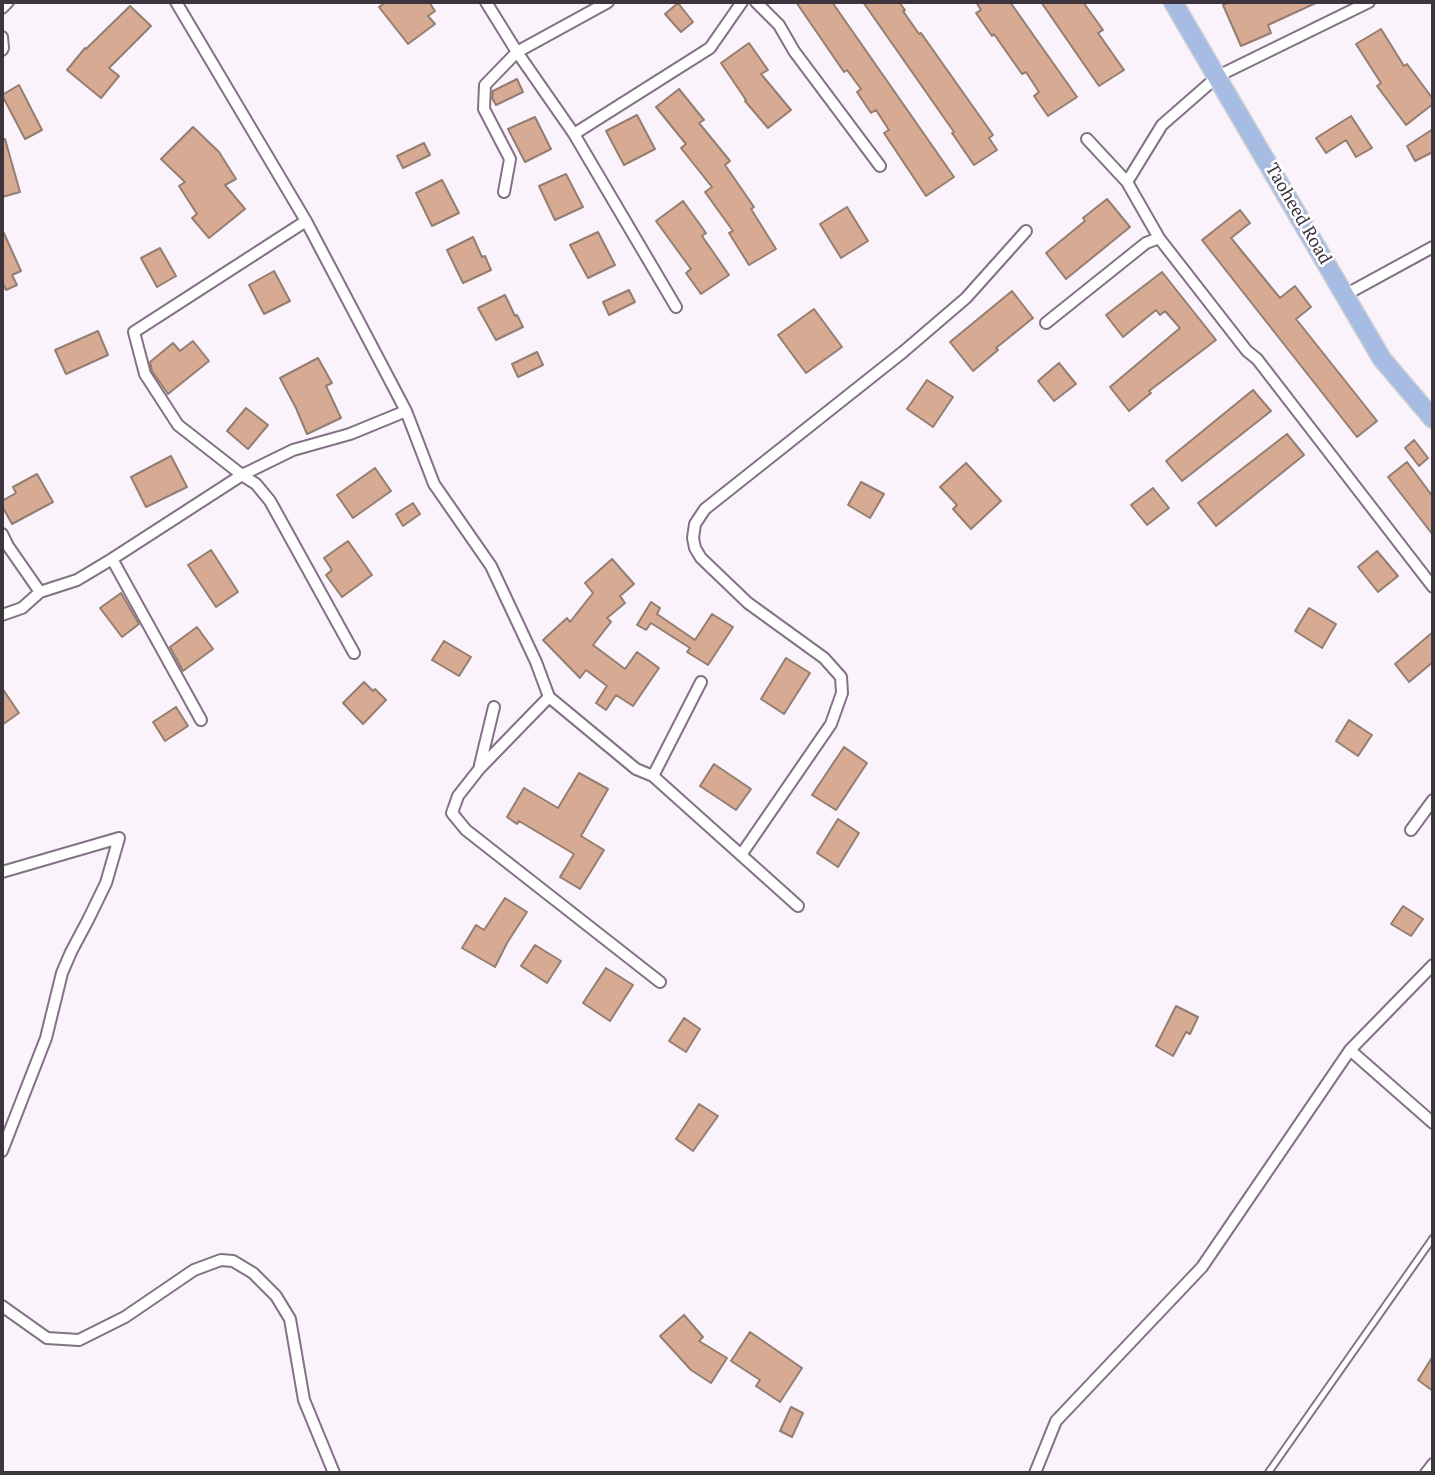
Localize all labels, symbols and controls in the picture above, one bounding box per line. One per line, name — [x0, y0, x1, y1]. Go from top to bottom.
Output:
street label: Taoheed Road — [1260, 160, 1336, 268]

